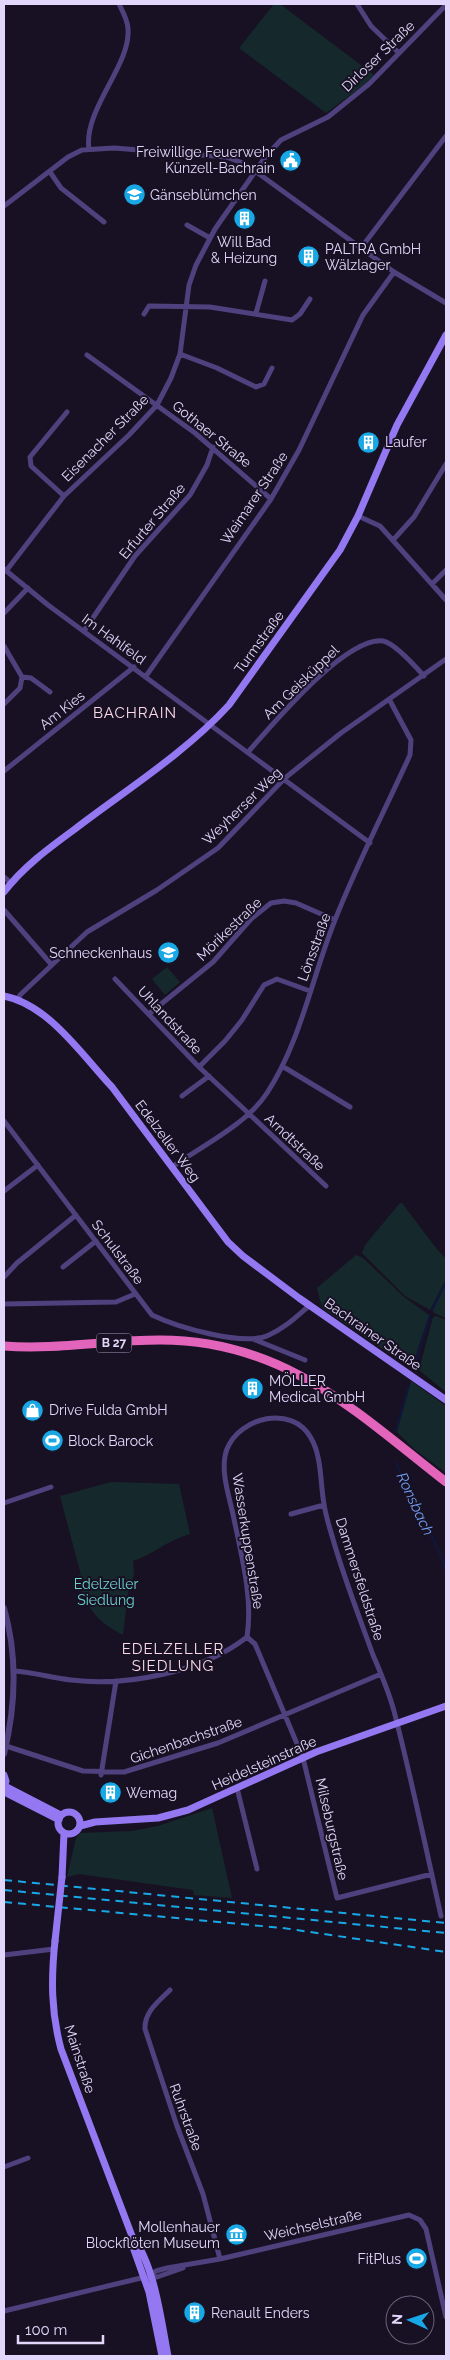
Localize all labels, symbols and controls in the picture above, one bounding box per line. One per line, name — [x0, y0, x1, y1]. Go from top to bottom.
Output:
street label: Dirloser Straße — [338, 17, 418, 95]
place label: Freiwillige Feuerwehr Künzell-Bachrain — [136, 144, 275, 176]
public building icon: Freiwillige Feuerwehr Künzell-Bachrain — [279, 148, 303, 172]
school or university icon: Gänseblümchen — [122, 183, 146, 207]
place label: Gänseblümchen — [150, 187, 257, 203]
building icon: Will Bad & Heizung — [232, 207, 256, 231]
place label: Will Bad & Heizung — [211, 234, 277, 266]
place label: PALTRA GmbH Wälzlager — [325, 241, 421, 273]
building icon: PALTRA GmbH Wälzlager — [297, 245, 321, 269]
street label: Eisenacher Straße — [58, 391, 152, 485]
street label: Gothaer Straße — [169, 397, 255, 471]
building icon: Laufer — [357, 430, 381, 454]
place label: Laufer — [385, 434, 427, 450]
street label: Weimarer Straße — [217, 449, 291, 547]
street label: Erfurter Straße — [116, 480, 188, 562]
street label: Turmstraße — [231, 608, 287, 676]
street label: Im Hahlfeld — [79, 611, 149, 667]
street label: Am Geisküppel — [260, 642, 342, 722]
street label: Am Kies — [36, 687, 88, 733]
district label: BACHRAIN — [93, 704, 177, 722]
street label: Weyherser Weg — [199, 764, 285, 848]
street label: Mörikestraße — [193, 894, 265, 964]
street label: Lönsstraße — [294, 911, 334, 983]
school or university icon: Schneckenhaus — [156, 941, 180, 965]
place label: Schneckenhaus — [49, 945, 152, 961]
street label: Uhlandstraße — [135, 983, 205, 1057]
street label: Edelzeller Weg — [132, 1097, 204, 1185]
street label: Arndtstraße — [262, 1110, 328, 1174]
street label: Schulstraße — [89, 1217, 147, 1287]
street label: Bachrainer Straße — [322, 1295, 424, 1373]
road number: B 27 — [96, 1334, 132, 1352]
place label: MÖLLER Medical GmbH — [269, 1371, 365, 1405]
building icon: MÖLLER Medical GmbH — [241, 1377, 265, 1401]
shop icon: Drive Fulda GmbH — [21, 1398, 45, 1422]
place label: Drive Fulda GmbH — [49, 1402, 168, 1418]
sports icon: Block Barock — [40, 1429, 64, 1453]
place label: Block Barock — [68, 1433, 154, 1449]
water label: Ronsbach — [393, 1470, 437, 1538]
street label: Wasserkuppenstraße — [229, 1472, 267, 1610]
street label: Dammersfeldstraße — [333, 1516, 387, 1642]
park label: Edelzeller Siedlung — [74, 1576, 138, 1608]
district label: EDELZELLER SIEDLUNG — [122, 1640, 224, 1675]
street label: Gichenbachstraße — [128, 1713, 244, 1767]
street label: Heidelsteinstraße — [209, 1733, 319, 1793]
street label: Milseburgstraße — [312, 1776, 352, 1882]
building icon: Wemag — [98, 1781, 122, 1805]
place label: Wemag — [126, 1785, 177, 1801]
street label: Mainstraße — [61, 2023, 99, 2095]
street label: Ruhrstraße — [166, 2081, 206, 2153]
street label: Weichselstraße — [263, 2206, 363, 2244]
place label: Mollenhauer Blockflöten Museum — [86, 2219, 220, 2251]
museum icon: Mollenhauer Blockflöten Museum — [224, 2223, 248, 2247]
sports icon: FitPlus — [405, 2247, 429, 2271]
place label: FitPlus — [357, 2251, 401, 2267]
north arrow — [385, 2295, 435, 2345]
building icon: Renault Enders — [183, 2301, 207, 2325]
place label: Renault Enders — [211, 2305, 310, 2321]
scale bar — [18, 2312, 102, 2344]
text: N — [389, 2314, 405, 2325]
text: 100 m — [25, 2321, 67, 2339]

